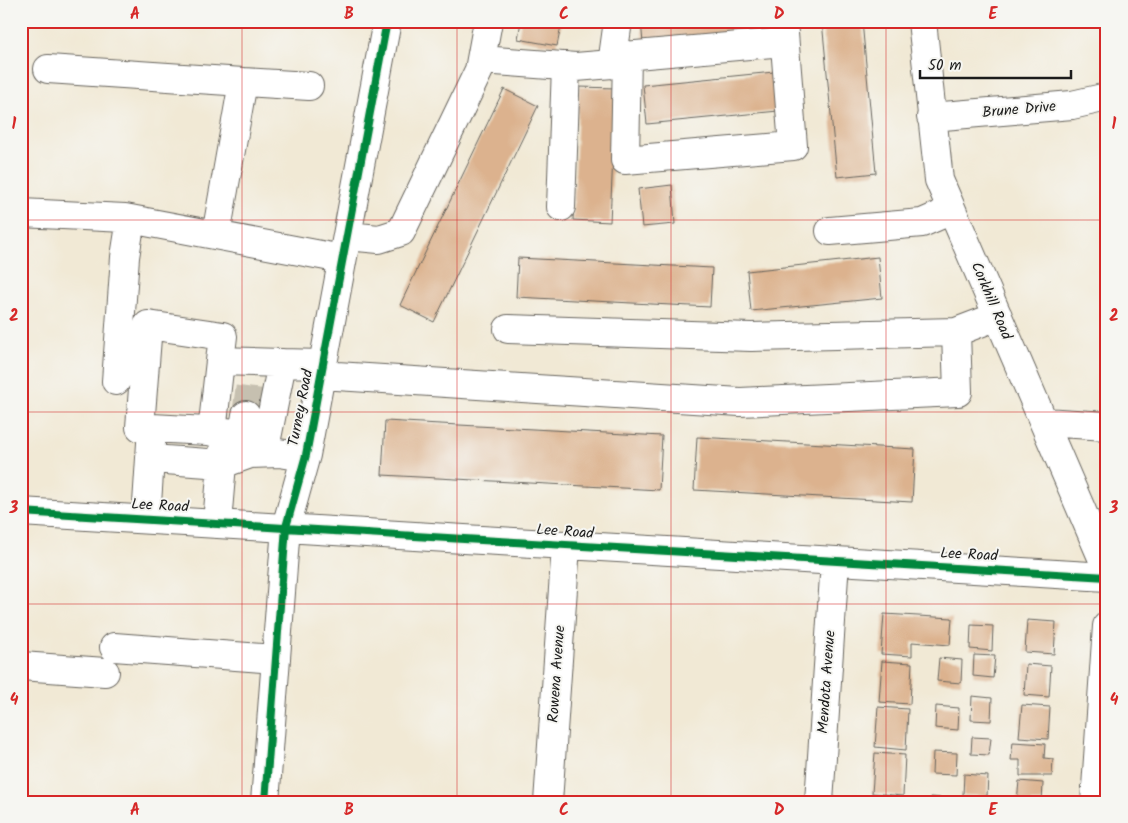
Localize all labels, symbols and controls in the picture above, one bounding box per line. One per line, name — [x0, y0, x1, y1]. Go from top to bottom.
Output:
text: A — [130, 2, 140, 27]
text: B — [344, 2, 354, 27]
text: C — [559, 2, 569, 27]
text: D — [774, 2, 785, 27]
text: E — [989, 2, 999, 27]
scale bar — [920, 48, 1072, 80]
text: 50 m — [928, 54, 962, 78]
street label: Brune Drive — [981, 95, 1057, 125]
text: 1 — [12, 112, 17, 137]
text: 1 — [1112, 112, 1117, 137]
street label: Corkhill Road — [964, 258, 1018, 344]
text: 2 — [9, 304, 19, 329]
text: 2 — [1109, 304, 1119, 329]
street label: Turney Road — [282, 367, 320, 449]
street label: Lee Road — [131, 493, 190, 520]
text: 3 — [9, 496, 19, 521]
text: 3 — [1109, 496, 1119, 521]
street label: Lee Road — [535, 518, 595, 546]
street label: Lee Road — [940, 542, 999, 569]
street label: Rowena Avenue — [542, 624, 572, 724]
street label: Mendota Avenue — [811, 629, 843, 735]
text: 4 — [10, 688, 19, 713]
text: 4 — [1110, 688, 1119, 713]
text: A — [130, 798, 140, 823]
text: B — [344, 798, 354, 823]
text: C — [559, 798, 569, 823]
text: D — [774, 798, 785, 823]
text: E — [989, 798, 999, 823]

